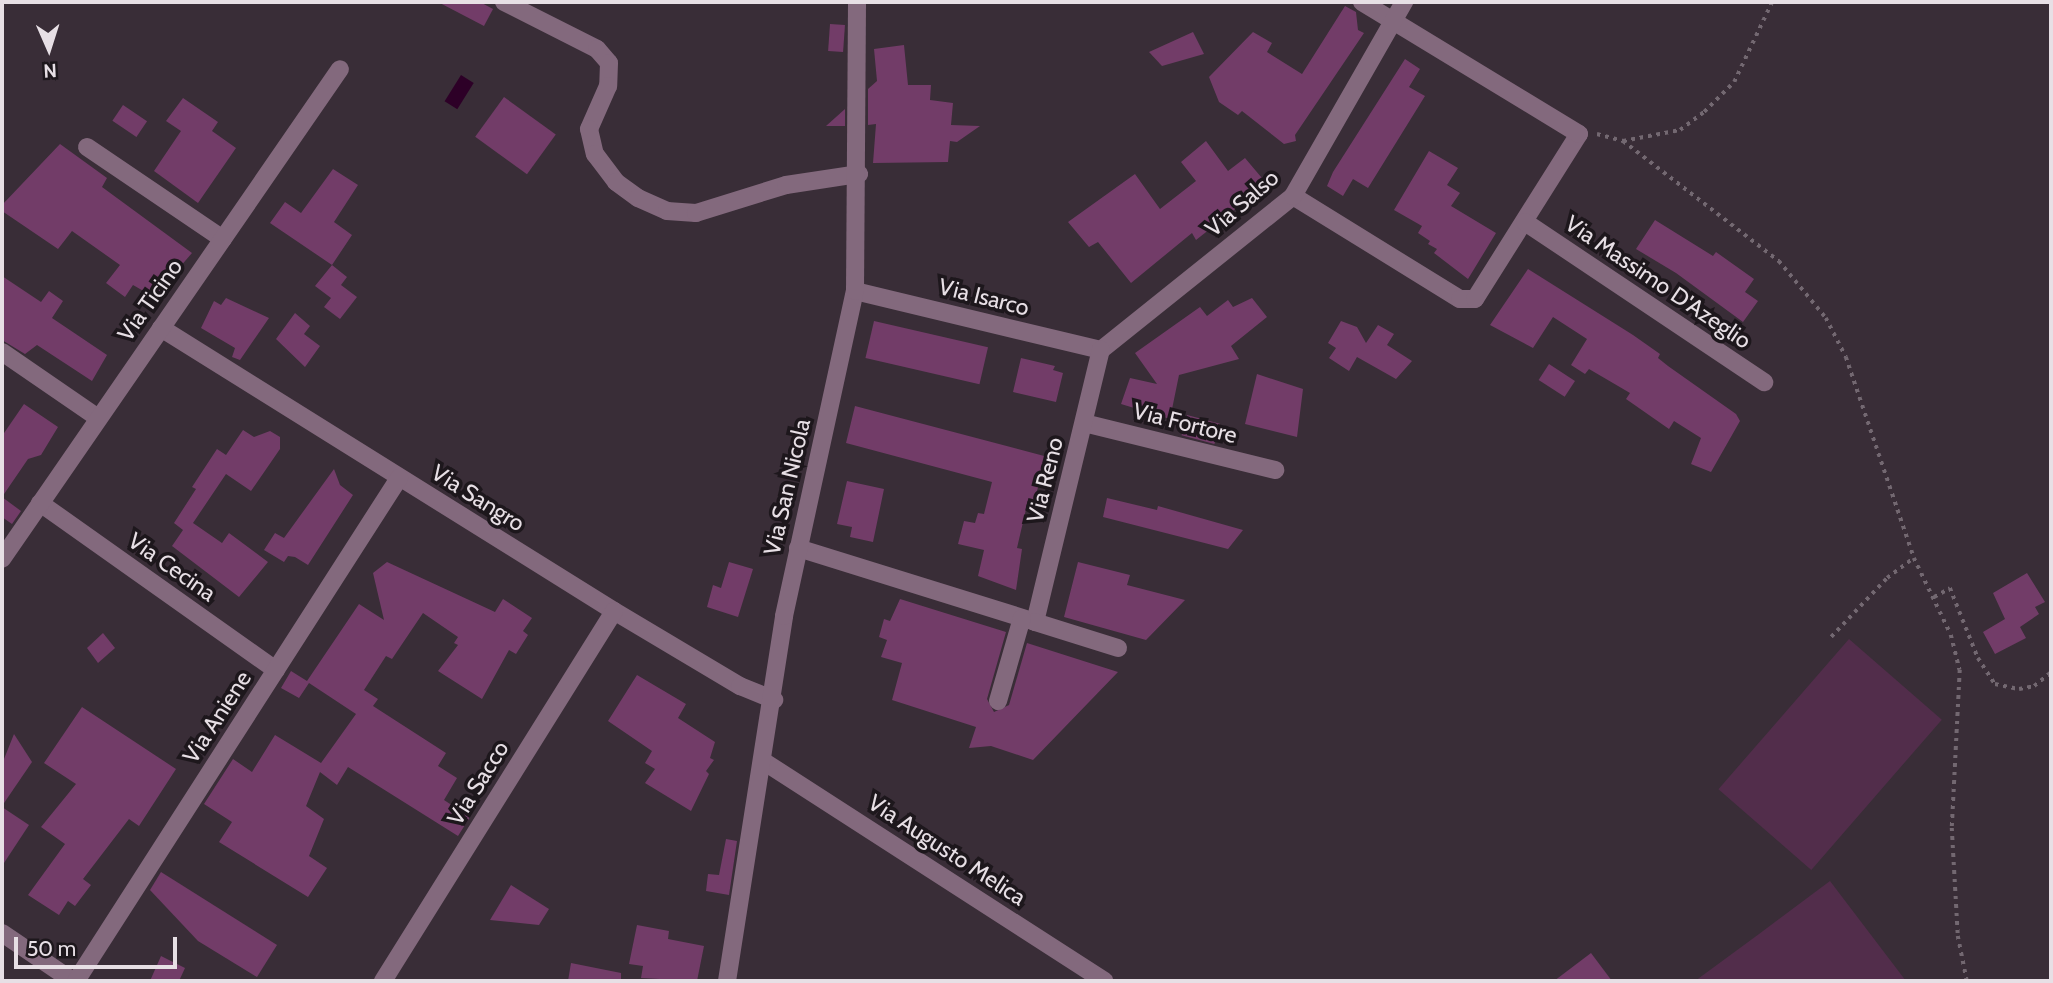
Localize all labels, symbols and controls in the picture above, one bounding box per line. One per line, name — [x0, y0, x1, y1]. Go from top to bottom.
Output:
north arrow — [14, 14, 84, 84]
text: N — [43, 59, 57, 82]
street label: Via Salso — [1200, 164, 1284, 242]
street label: Via Massimo D'Azeglio — [1560, 210, 1756, 354]
street label: Via Ticino — [112, 254, 188, 346]
street label: Via Isarco — [936, 272, 1032, 322]
street label: Via Fortore — [1130, 397, 1240, 449]
street label: Via San Nicola — [758, 416, 816, 558]
street label: Via Reno — [1021, 435, 1069, 525]
street label: Via Sangro — [426, 459, 530, 537]
street label: Via Cecina — [123, 527, 221, 607]
street label: Via Aniene — [177, 666, 257, 768]
street label: Via Sacco — [441, 736, 515, 830]
street label: Via Augusto Melica — [863, 789, 1031, 911]
scale bar — [18, 923, 180, 967]
text: 50 m — [27, 936, 76, 961]

